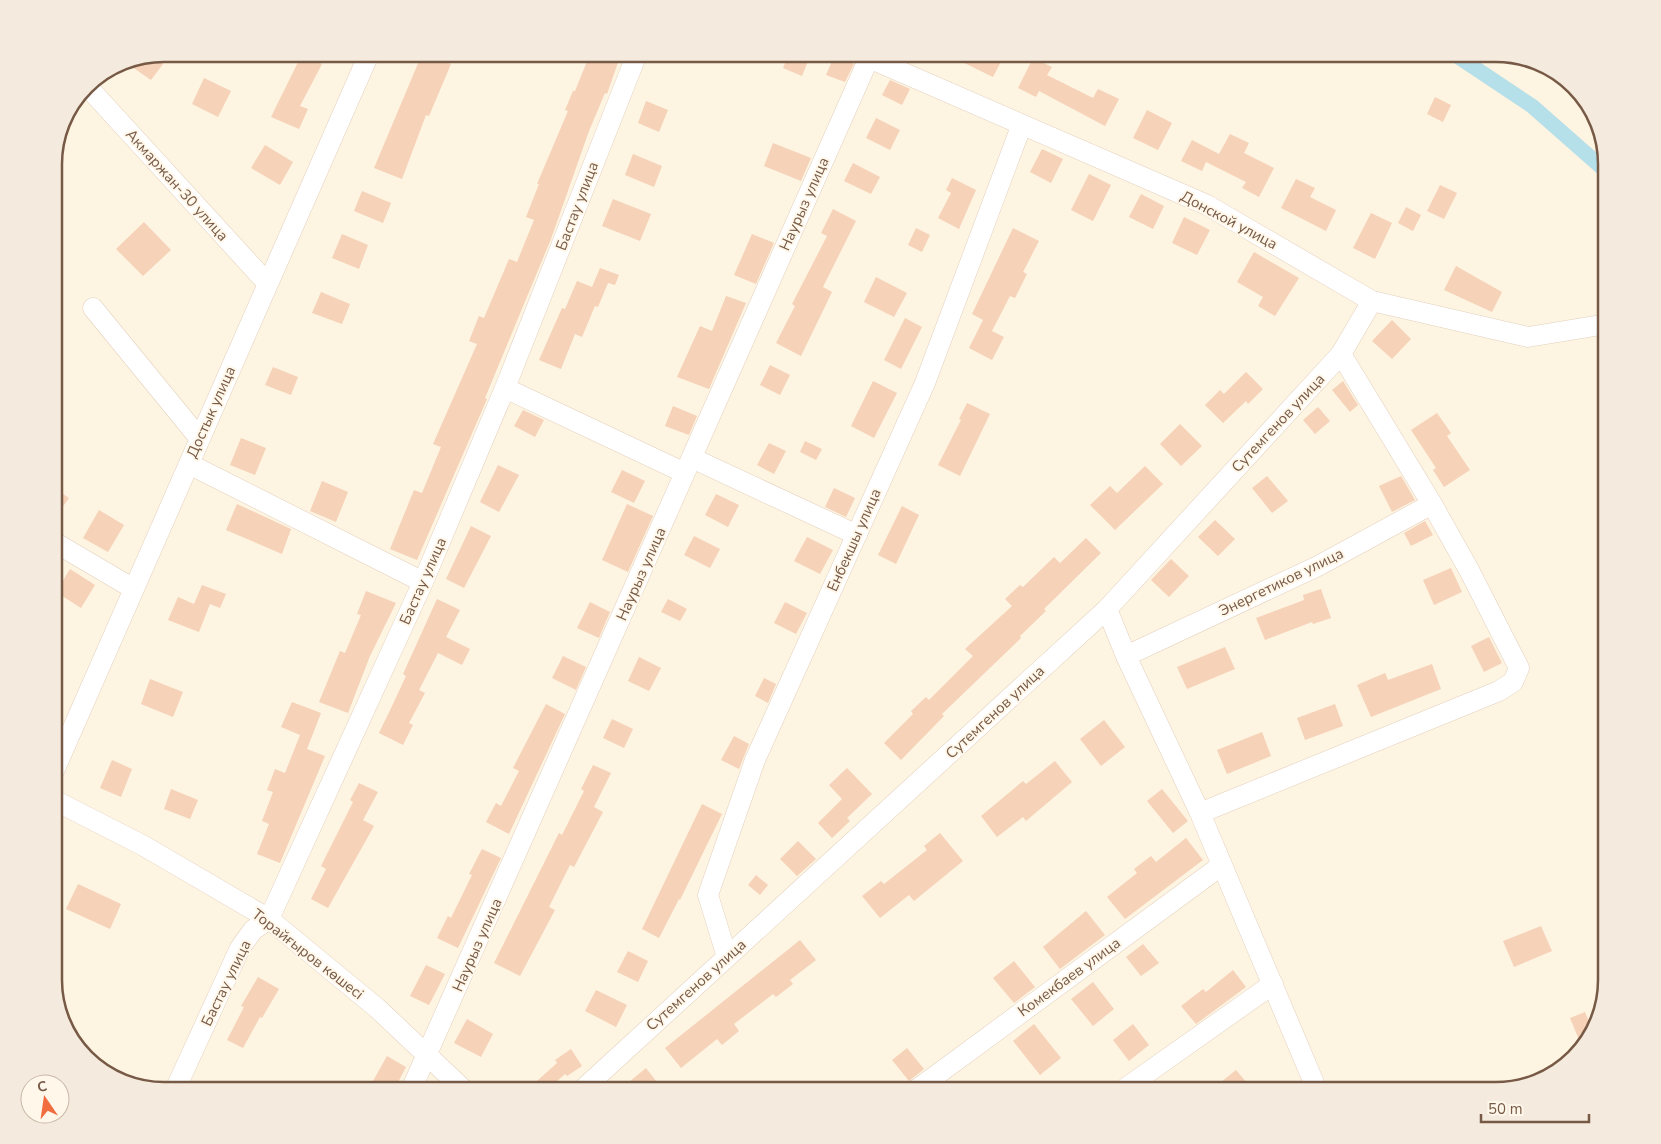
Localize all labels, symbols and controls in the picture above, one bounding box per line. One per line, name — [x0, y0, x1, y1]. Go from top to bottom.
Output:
street label: Акмаржан-30 улица — [121, 125, 233, 245]
street label: Наурыз улица — [774, 154, 834, 254]
street label: Бастау улица — [551, 159, 603, 253]
street label: Донской улица — [1177, 186, 1281, 254]
street label: Достык улица — [182, 363, 240, 461]
street label: Сутемгенов улица — [1227, 369, 1329, 477]
street label: Енбекшы улица — [822, 485, 886, 595]
street label: Наурыз улица — [611, 524, 671, 624]
street label: Бастау улица — [395, 534, 451, 628]
street label: Энергетиков улица — [1215, 543, 1347, 621]
street label: Сутемгенов улица — [941, 661, 1049, 763]
street label: Наурыз улица — [447, 895, 507, 995]
street label: Торайғыров көшесі — [248, 904, 368, 1004]
street label: Комекбаев улица — [1014, 933, 1124, 1021]
street label: Сутемгенов улица — [642, 935, 750, 1035]
street label: Бастау улица — [197, 937, 255, 1029]
north arrow — [20, 1074, 70, 1124]
text: С — [35, 1076, 49, 1097]
scale bar — [1481, 1092, 1588, 1124]
text: 50 m — [1488, 1099, 1523, 1119]

